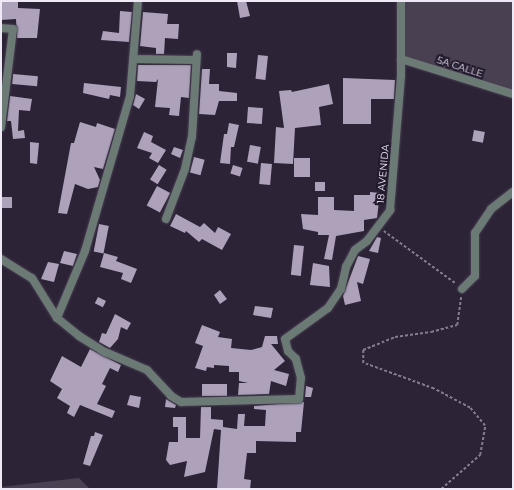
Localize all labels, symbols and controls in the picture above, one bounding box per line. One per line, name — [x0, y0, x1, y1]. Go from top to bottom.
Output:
street label: 5A CALLE — [435, 54, 485, 80]
street label: 18 AVENIDA — [374, 144, 392, 204]

